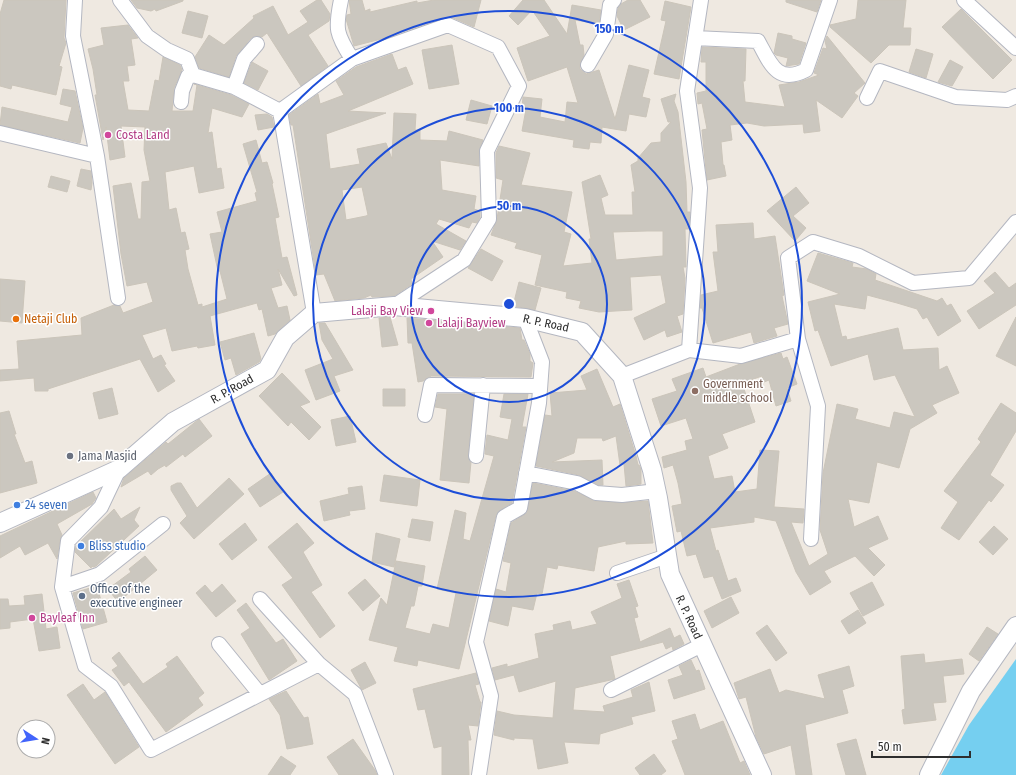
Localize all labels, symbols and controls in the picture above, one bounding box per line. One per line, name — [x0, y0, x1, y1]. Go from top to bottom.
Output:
text: 150 m — [594, 22, 624, 36]
text: 100 m — [494, 101, 524, 115]
place label: Costa Land — [116, 128, 170, 142]
marker: Costa Land — [103, 130, 113, 140]
text: 50 m — [497, 199, 521, 213]
centre of rings — [502, 297, 516, 311]
place label: Lalaji Bay View — [351, 304, 423, 318]
marker: Lalaji Bay View — [426, 306, 436, 316]
street label: R. P. Road — [522, 311, 570, 335]
place label: Netaji Club — [24, 312, 78, 326]
marker: Netaji Club — [11, 314, 21, 324]
place label: Lalaji Bayview — [437, 316, 506, 330]
marker: Lalaji Bayview — [424, 318, 434, 328]
street label: R. P. Road — [208, 371, 256, 407]
place label: Government middle school — [703, 377, 772, 405]
marker: Government middle school — [690, 386, 700, 396]
place label: Jama Masjid — [78, 449, 137, 463]
marker: Jama Masjid — [65, 451, 75, 461]
place label: 24 seven — [25, 498, 67, 512]
marker: 24 seven — [12, 500, 22, 510]
place label: Bliss studio — [89, 539, 146, 553]
marker: Bliss studio — [76, 541, 86, 551]
place label: Office of the executive engineer — [90, 582, 183, 610]
marker: Office of the executive engineer — [77, 591, 87, 601]
street label: R. P. Road — [673, 593, 705, 641]
place label: Bayleaf Inn — [40, 611, 95, 625]
marker: Bayleaf Inn — [27, 613, 37, 623]
north arrow — [16, 719, 56, 759]
scale bar — [872, 733, 970, 759]
text: N — [38, 736, 52, 746]
text: 50 m — [878, 740, 902, 754]

